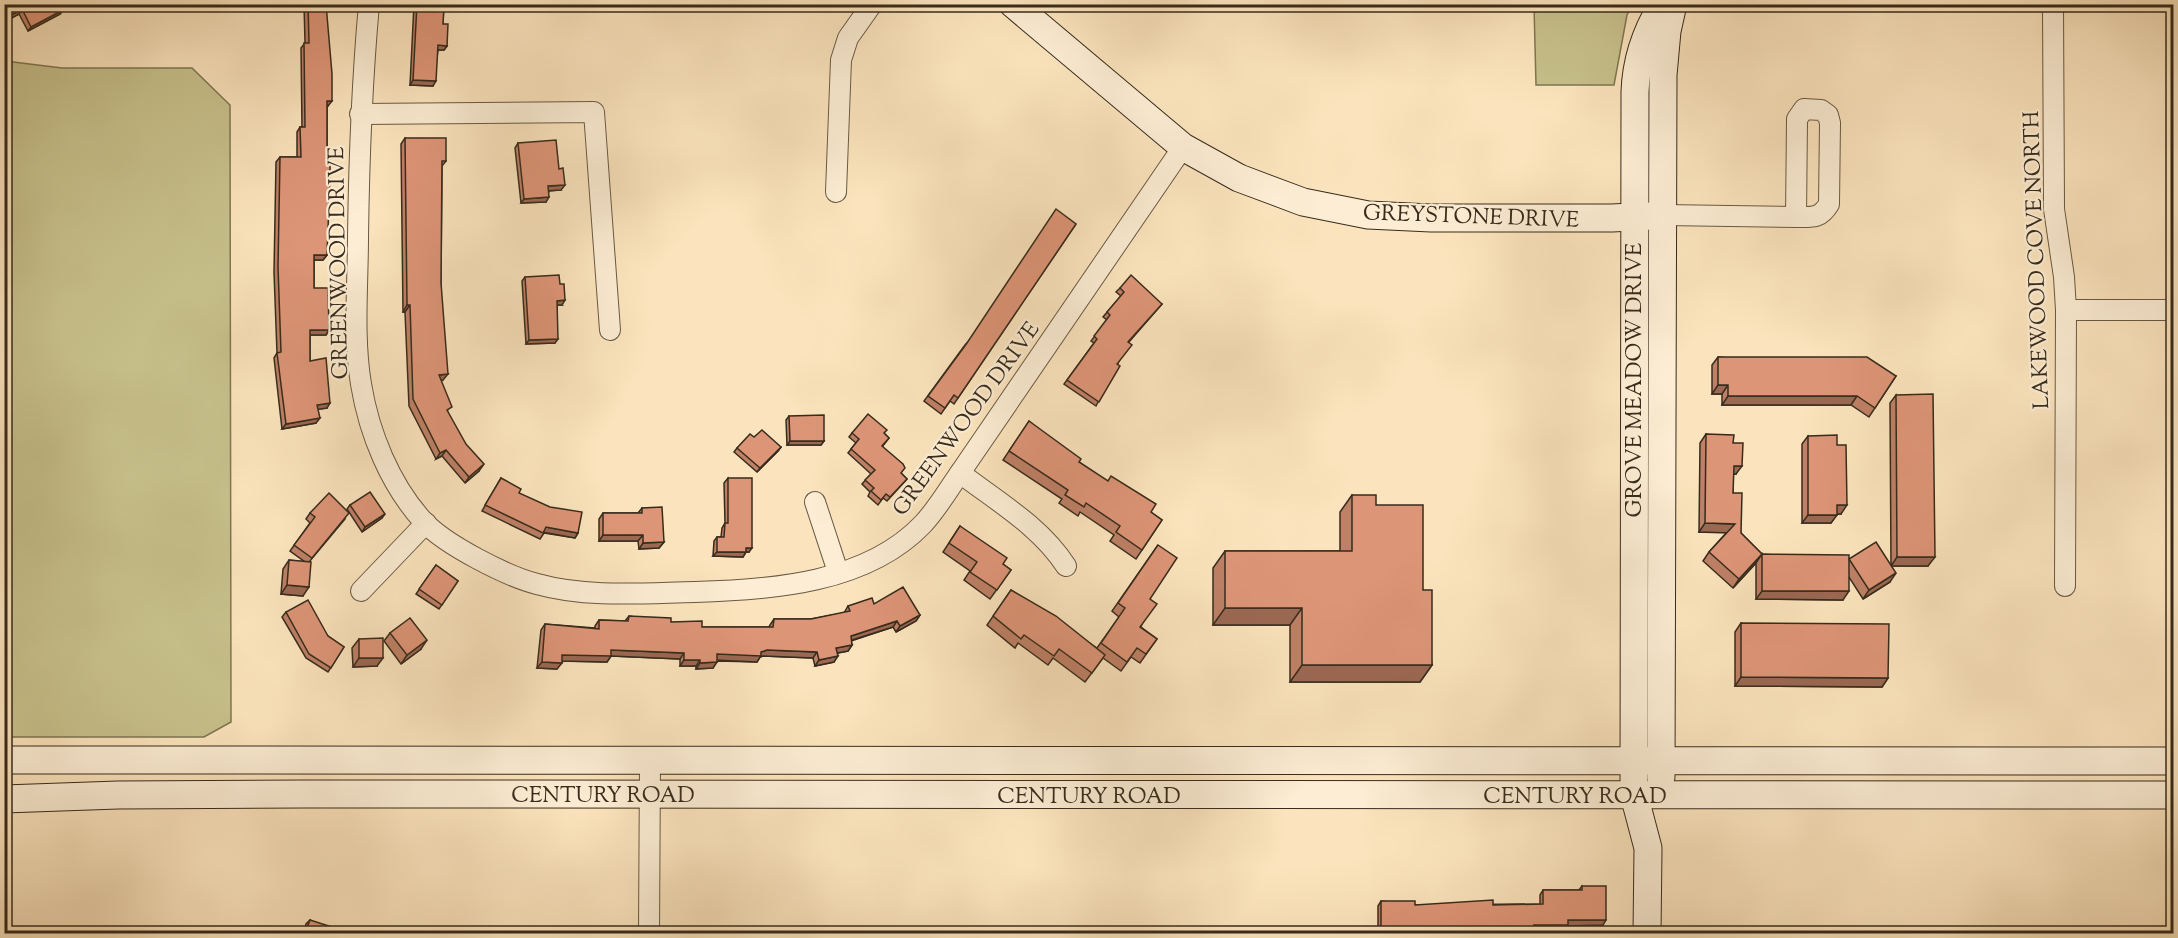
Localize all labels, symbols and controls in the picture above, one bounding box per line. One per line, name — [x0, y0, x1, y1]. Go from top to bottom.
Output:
street label: LAKEWOOD COVE NORTH — [2017, 110, 2059, 410]
street label: GREENWOOD DRIVE — [322, 146, 358, 380]
street label: GREYSTONE DRIVE — [1362, 198, 1579, 238]
street label: GROVE MEADOW DRIVE — [1620, 243, 1652, 517]
street label: GREENWOOD DRIVE — [886, 316, 1049, 523]
street label: CENTURY ROAD — [511, 781, 695, 813]
street label: CENTURY ROAD — [997, 782, 1181, 814]
street label: CENTURY ROAD — [1483, 782, 1667, 814]

